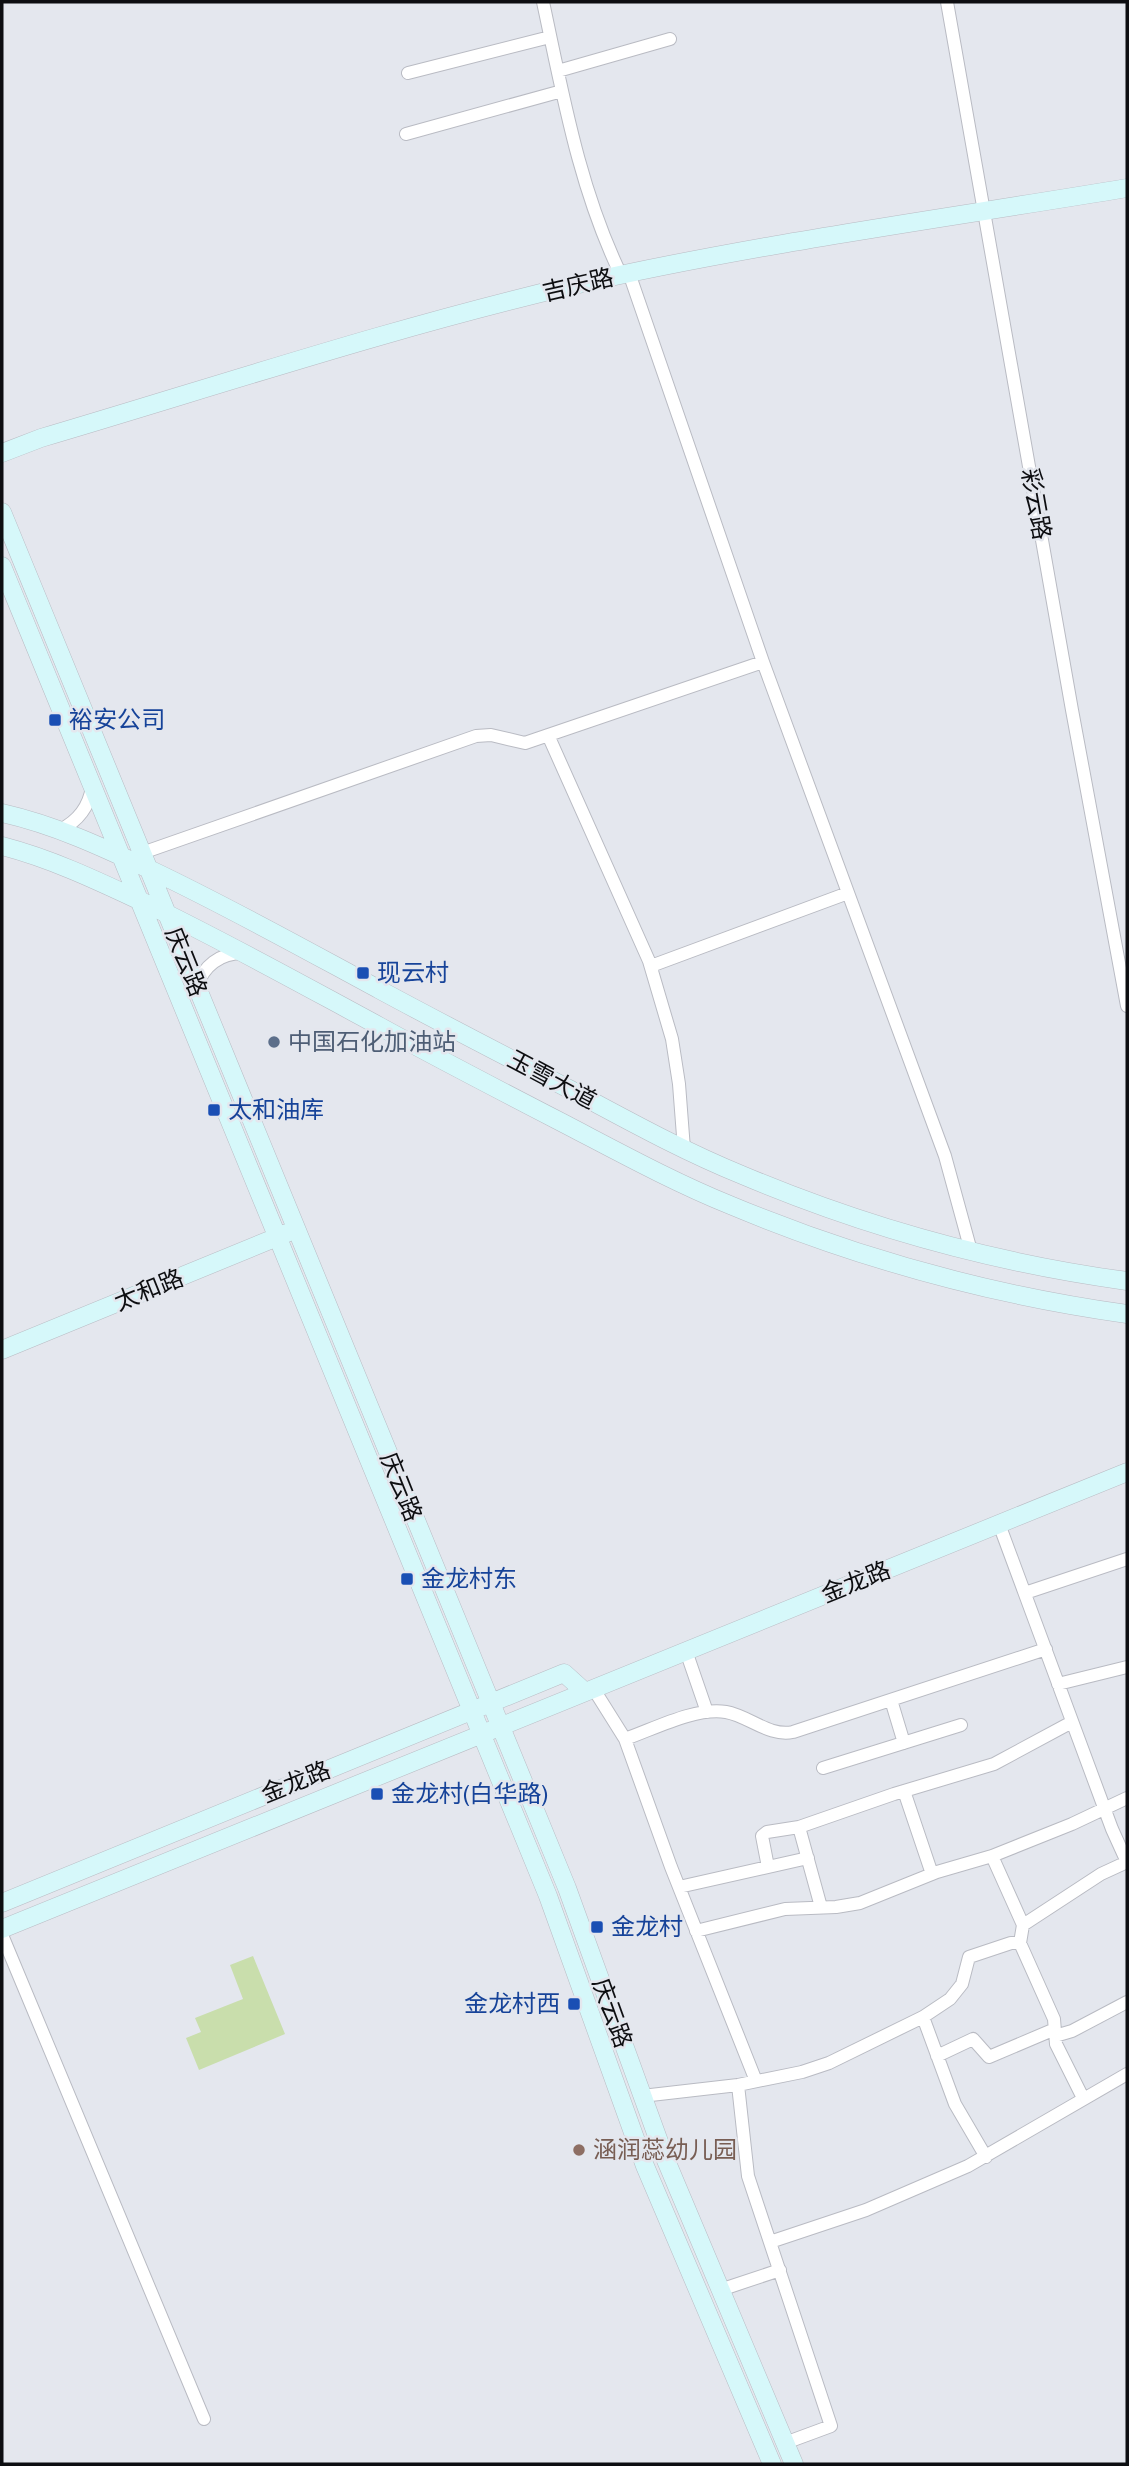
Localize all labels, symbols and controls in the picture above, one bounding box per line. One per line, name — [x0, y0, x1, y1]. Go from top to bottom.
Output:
street label: 吉庆路 — [539, 260, 616, 308]
street label: 彩云路 — [1015, 466, 1059, 542]
place label: 裕安公司 — [69, 703, 165, 735]
marker: 裕安公司 — [47, 712, 63, 728]
street label: 庆云路 — [159, 922, 215, 1001]
place label: 现云村 — [377, 956, 449, 988]
marker: 现云村 — [355, 965, 371, 981]
place label: 中国石化加油站 — [288, 1025, 456, 1057]
marker: 中国石化加油站 — [266, 1034, 282, 1050]
street label: 玉雪大道 — [503, 1042, 602, 1116]
place label: 太和油库 — [228, 1093, 324, 1125]
marker: 太和油库 — [206, 1102, 222, 1118]
street label: 太和路 — [109, 1261, 188, 1317]
street label: 庆云路 — [374, 1447, 430, 1526]
street label: 金龙路 — [816, 1553, 895, 1609]
place label: 金龙村东 — [421, 1562, 517, 1594]
marker: 金龙村东 — [399, 1571, 415, 1587]
street label: 金龙路 — [256, 1753, 335, 1809]
place label: 金龙村(白华路) — [391, 1777, 548, 1809]
marker: 金龙村(白华路) — [369, 1786, 385, 1802]
place label: 金龙村 — [611, 1910, 683, 1942]
marker: 金龙村 — [589, 1919, 605, 1935]
street label: 庆云路 — [586, 1973, 640, 2052]
place label: 金龙村西 — [464, 1987, 560, 2019]
marker: 金龙村西 — [566, 1996, 582, 2012]
place label: 涵润蕊幼儿园 — [593, 2133, 737, 2165]
marker: 涵润蕊幼儿园 — [571, 2142, 587, 2158]

